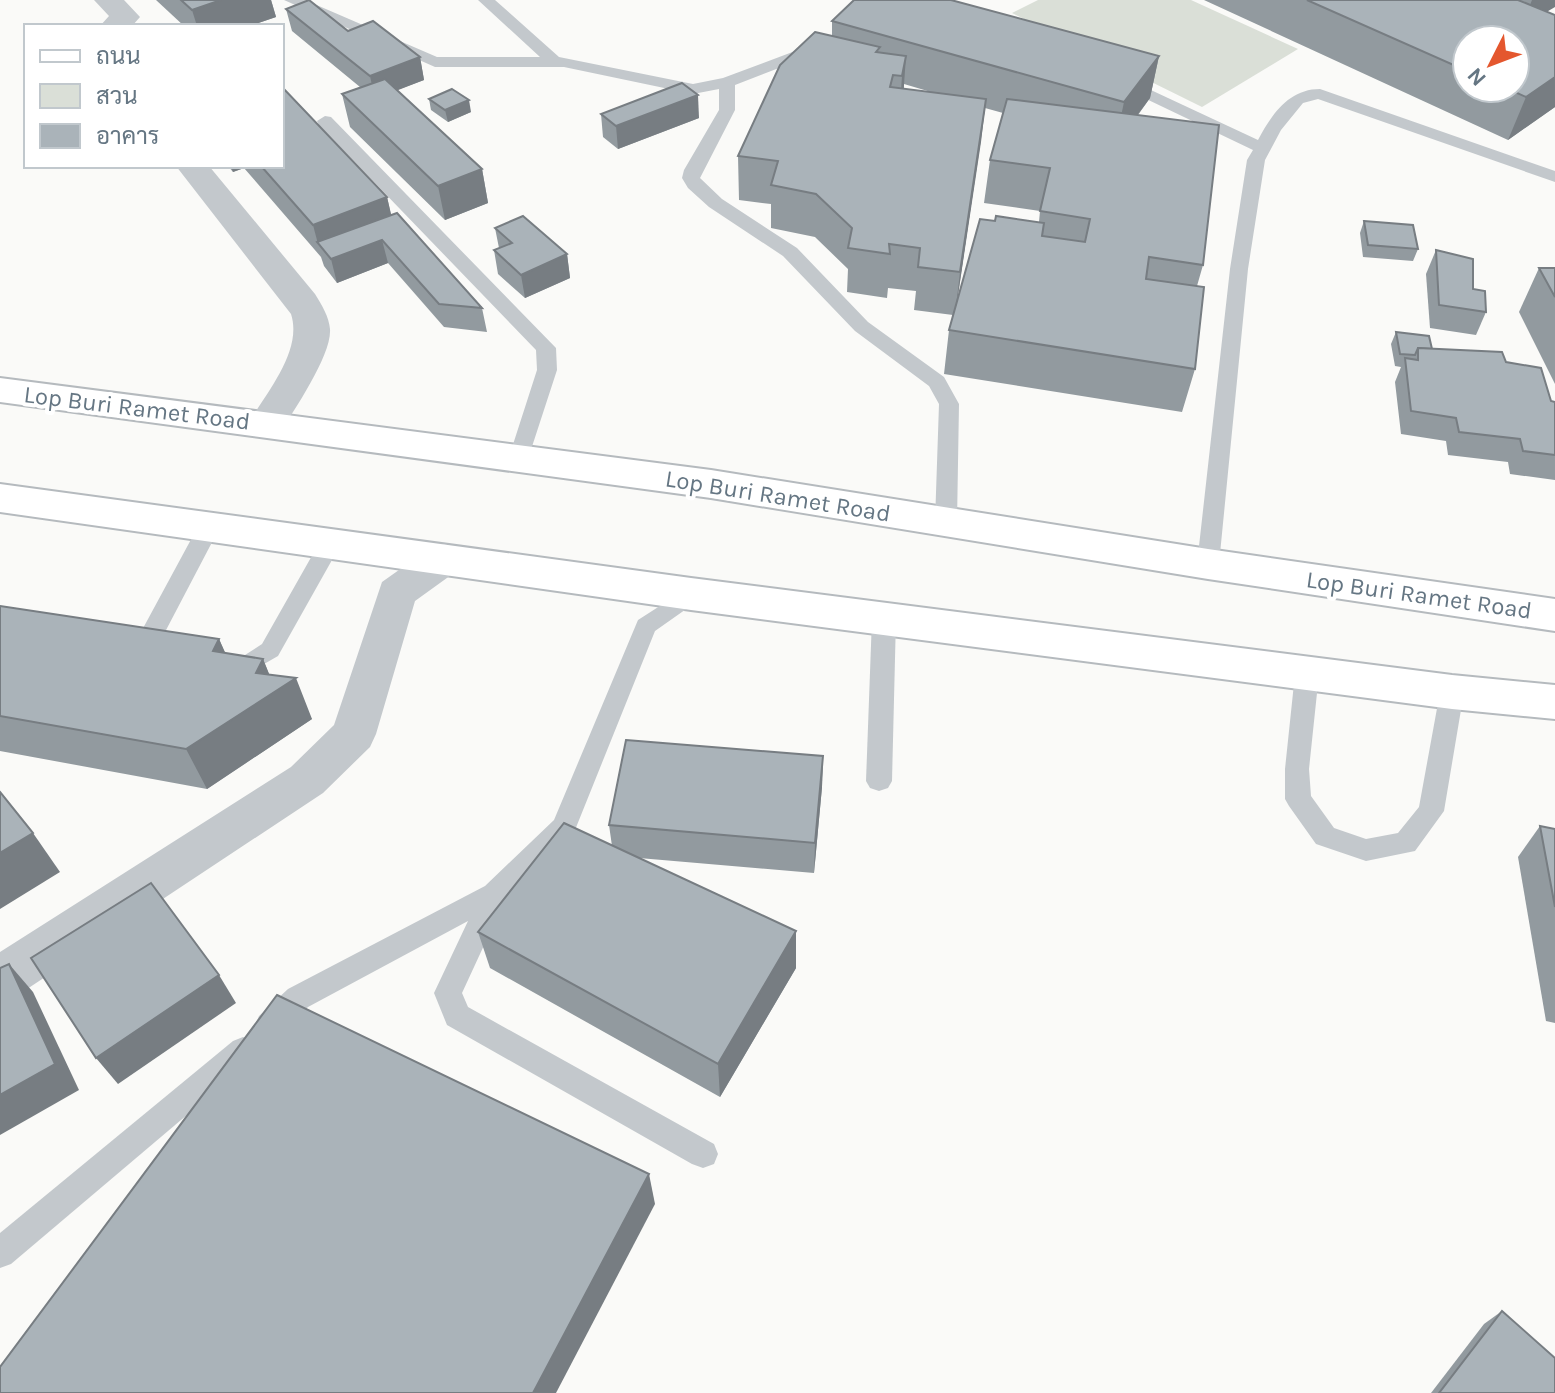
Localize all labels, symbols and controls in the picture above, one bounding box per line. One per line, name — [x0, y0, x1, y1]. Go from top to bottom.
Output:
legend — [24, 24, 284, 168]
north arrow — [1451, 24, 1531, 104]
text: ถนน — [96, 42, 141, 70]
text: N — [1462, 62, 1492, 91]
text: สวน — [96, 82, 138, 110]
text: อาคาร — [96, 122, 159, 150]
street label: Lop Buri Ramet Road — [22, 380, 252, 436]
street label: Lop Buri Ramet Road — [663, 464, 893, 528]
street label: Lop Buri Ramet Road — [1304, 565, 1534, 625]

